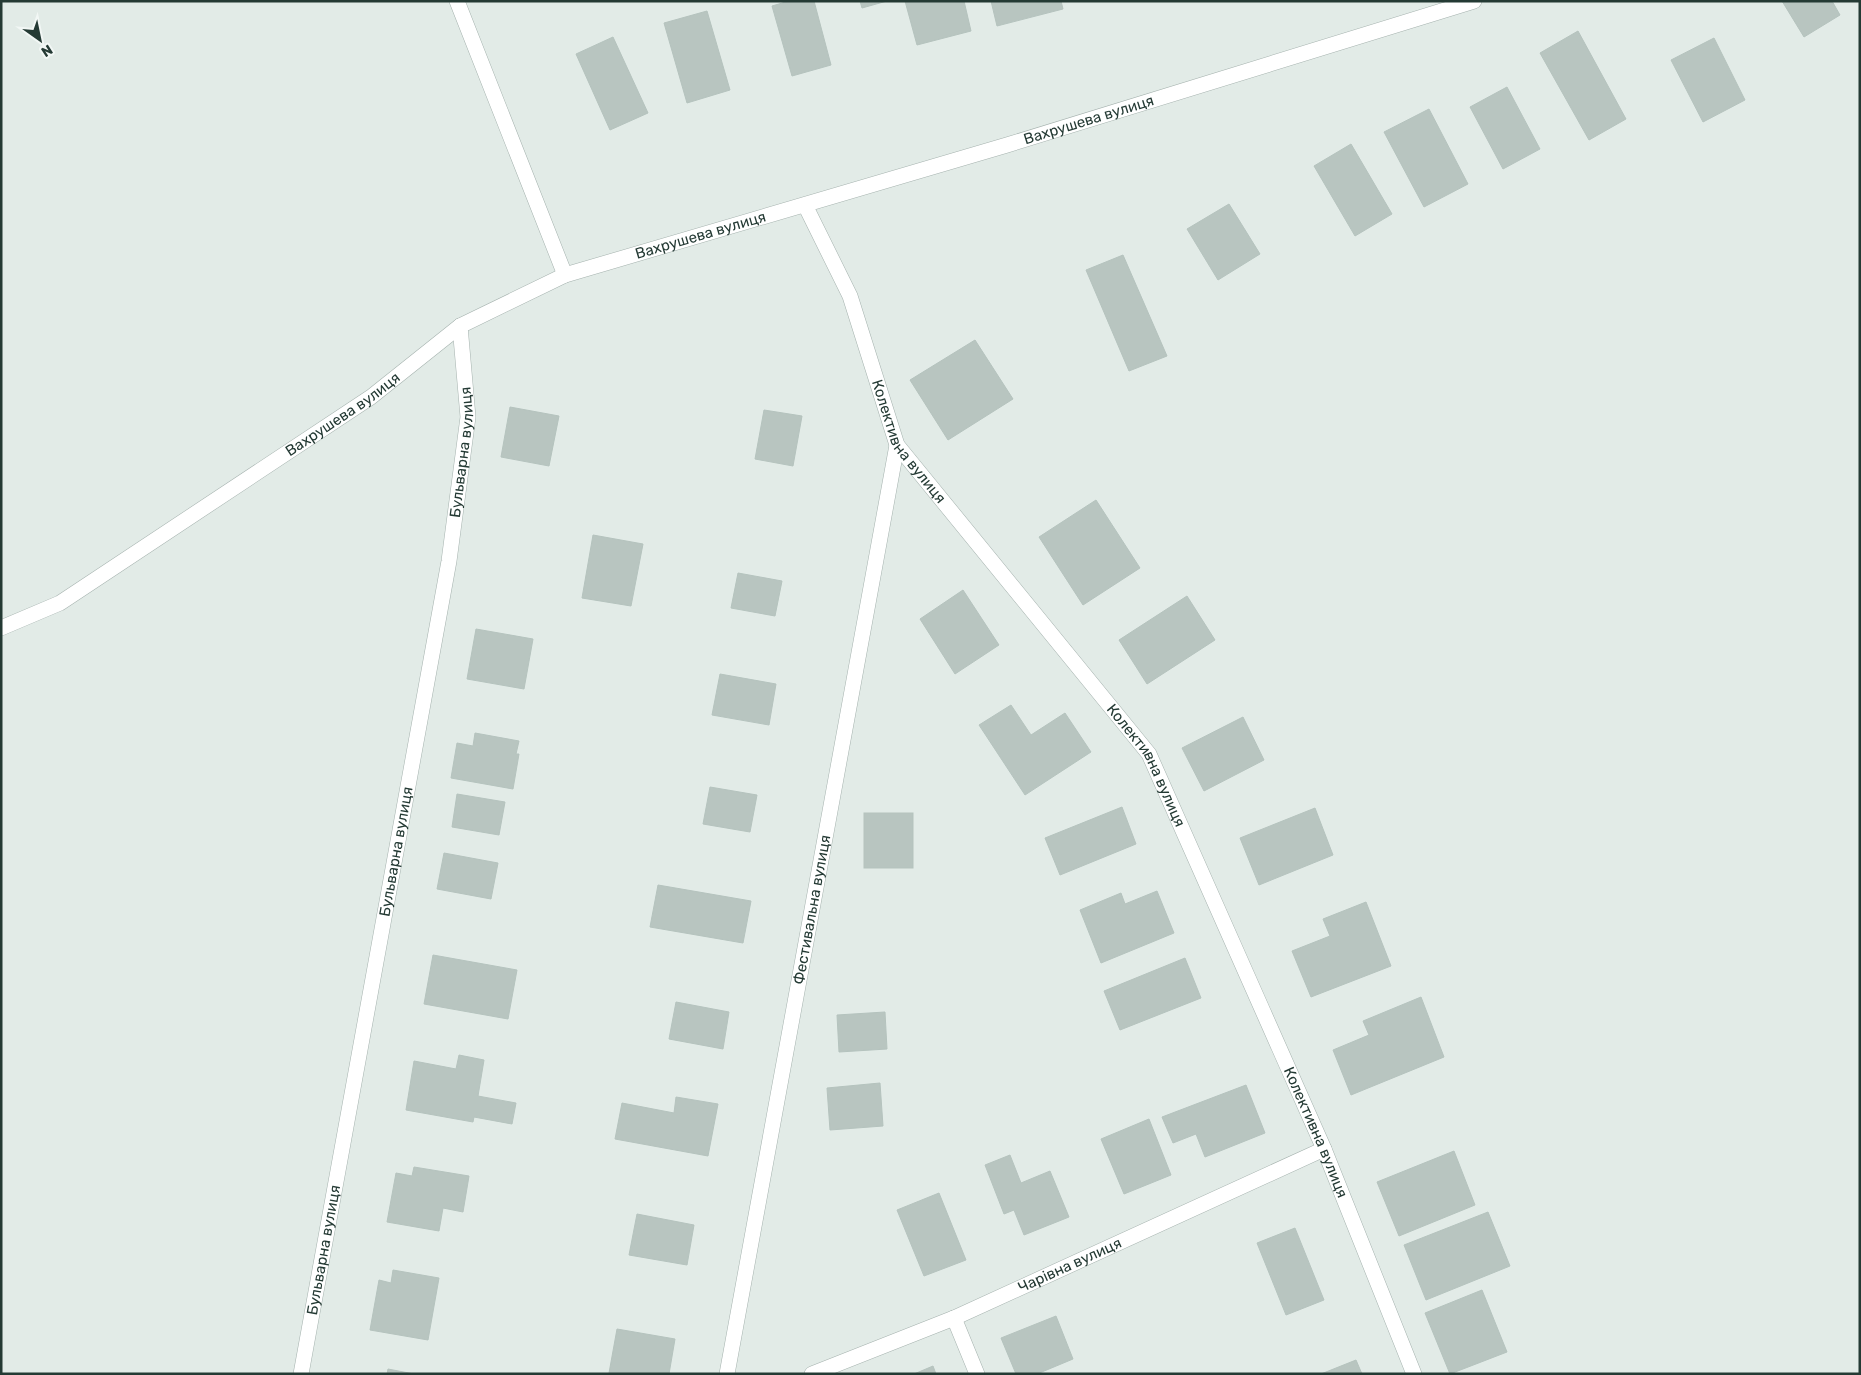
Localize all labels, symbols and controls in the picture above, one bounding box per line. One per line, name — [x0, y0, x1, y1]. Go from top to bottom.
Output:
north arrow — [15, 15, 65, 65]
text: N — [38, 41, 56, 60]
street label: Вахрушева вулиця — [1021, 91, 1156, 148]
street label: Вахрушева вулиця — [633, 207, 768, 263]
street label: Вахрушева вулиця — [282, 368, 404, 460]
street label: Колективна вулиця — [868, 377, 950, 507]
street label: Бульварна вулиця — [446, 386, 477, 519]
street label: Колективна вулиця — [1103, 700, 1189, 830]
street label: Бульварна вулиця — [375, 785, 417, 918]
street label: Фестивальна вулиця — [789, 833, 834, 986]
street label: Колективна вулиця — [1280, 1064, 1352, 1200]
street label: Бульварна вулиця — [303, 1184, 344, 1317]
street label: Чарівна вулиця — [1015, 1234, 1124, 1296]

